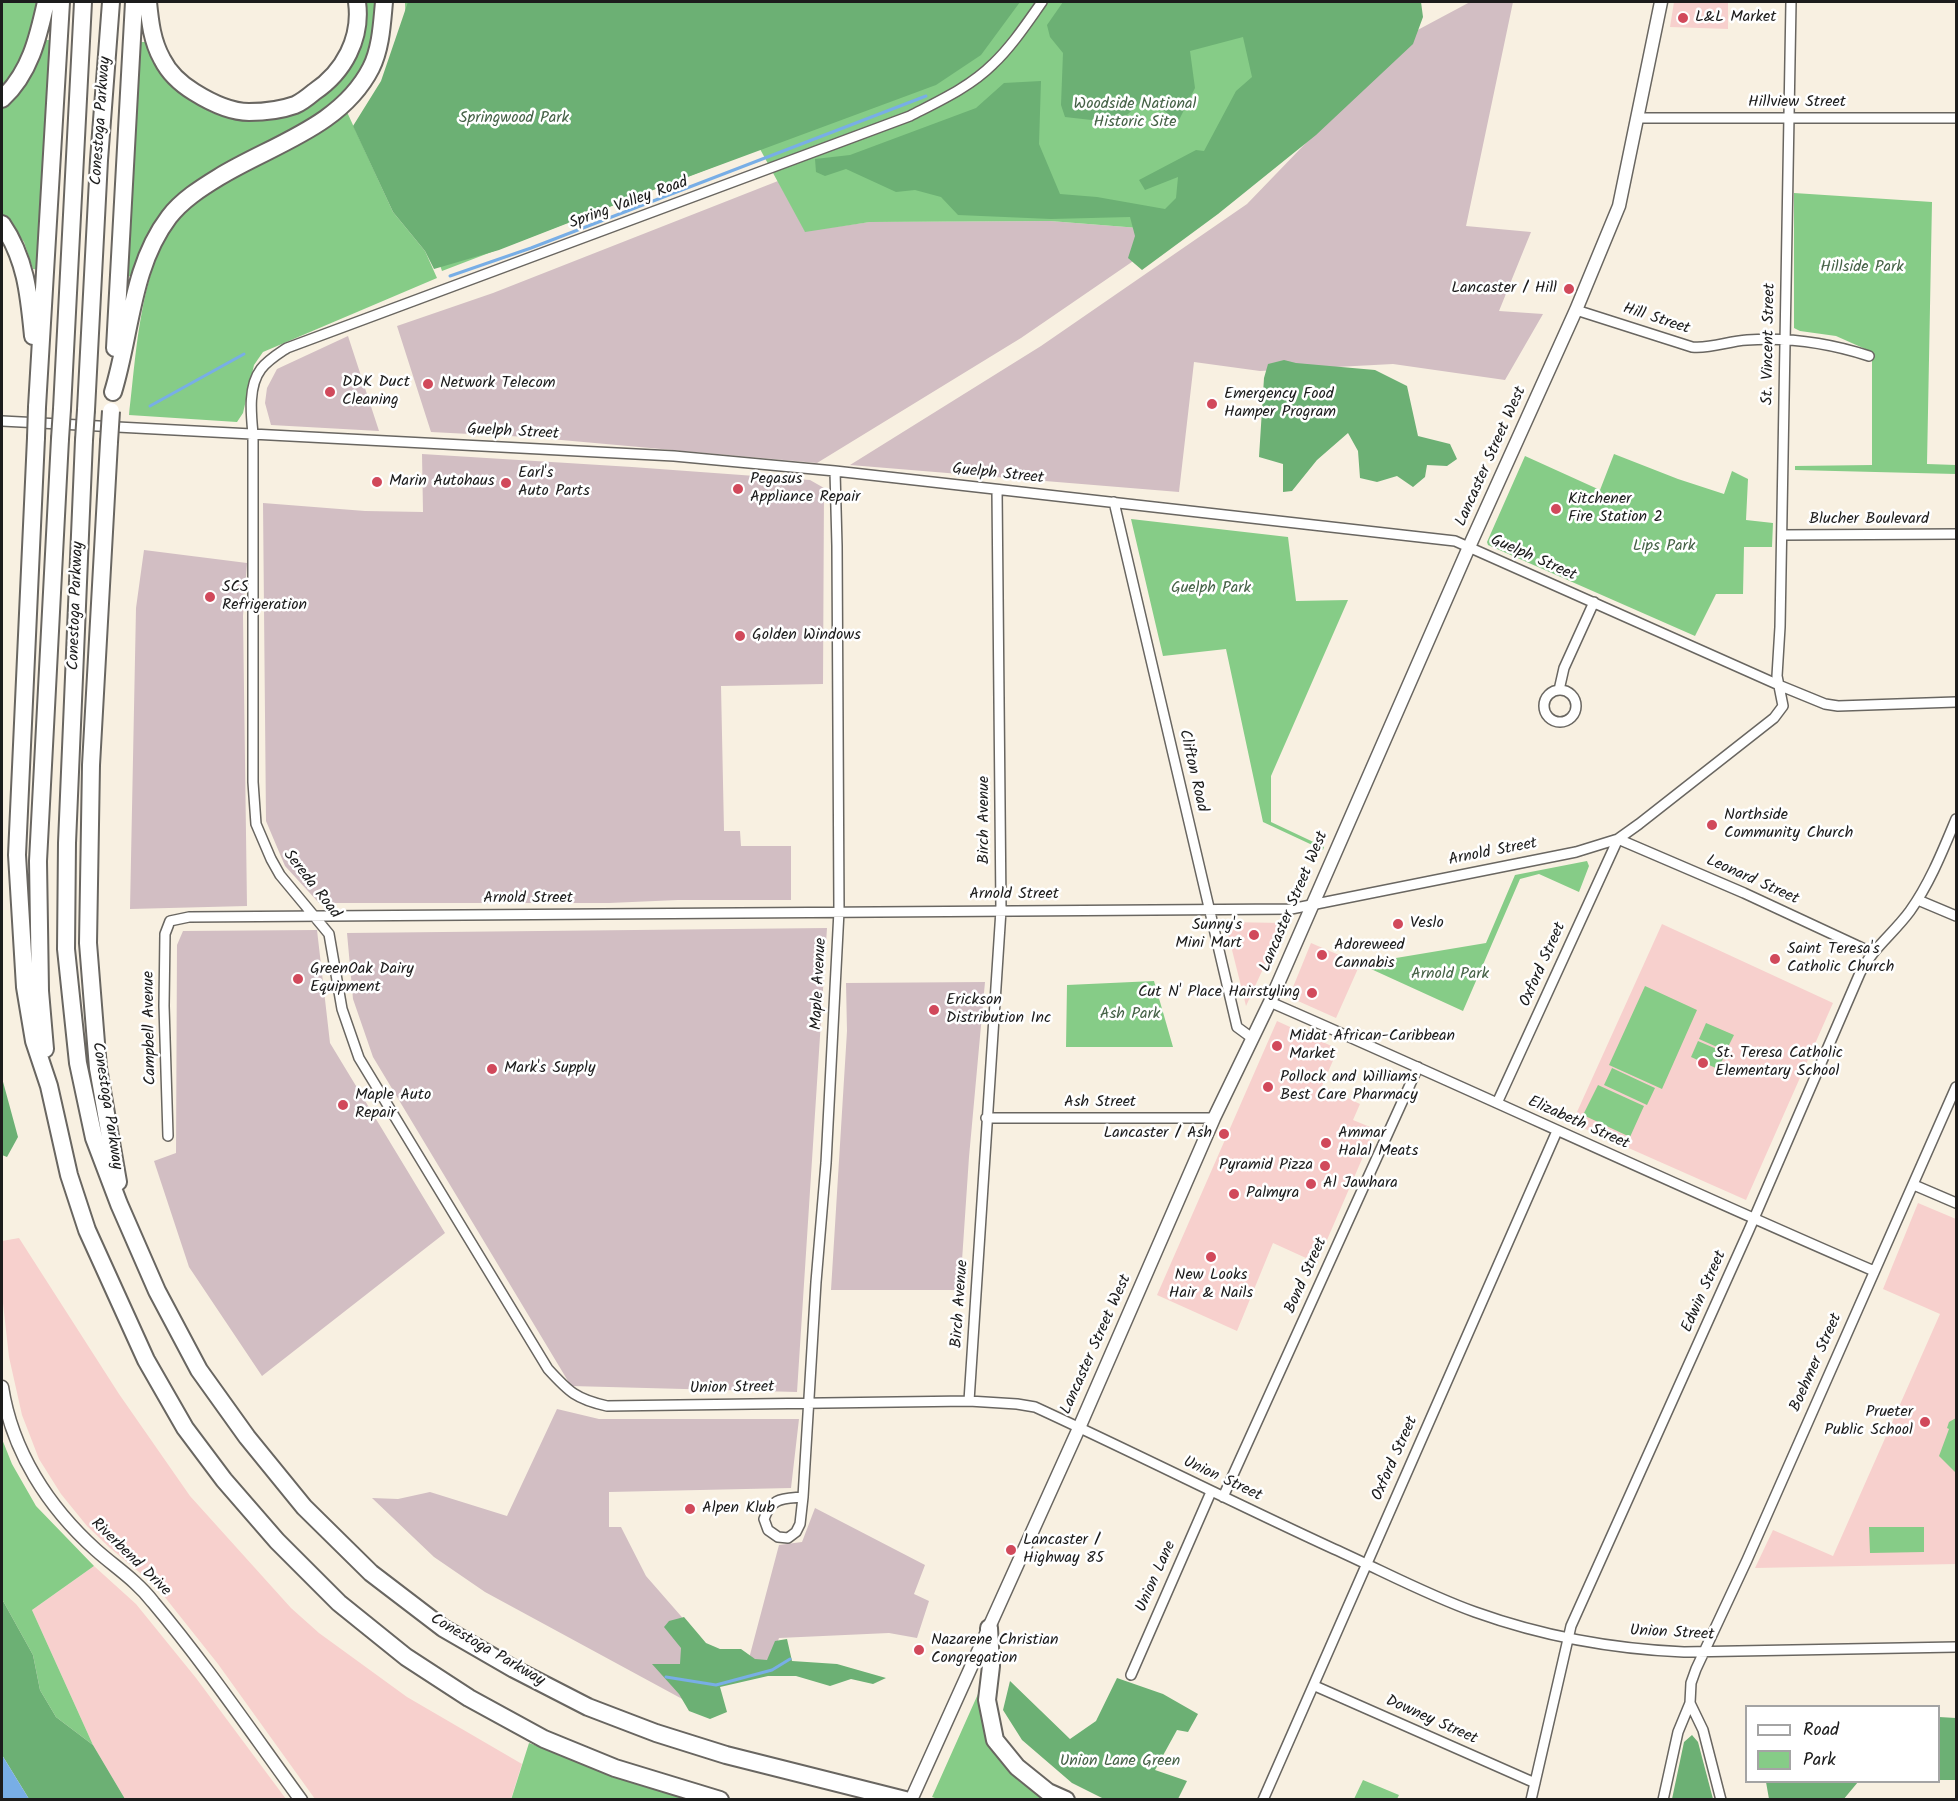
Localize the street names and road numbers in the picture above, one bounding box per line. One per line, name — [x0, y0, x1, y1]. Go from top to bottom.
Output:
street label: Conestoga Parkway — [88, 56, 116, 186]
street label: Hillview Street — [1748, 93, 1846, 113]
street label: Spring Valley Road — [567, 174, 691, 234]
street label: St. Vincent Street — [1759, 283, 1781, 405]
street label: Hill Street — [1620, 300, 1692, 340]
street label: Lancaster Street West — [1453, 384, 1531, 530]
street label: Guelph Street — [467, 421, 559, 445]
street label: Guelph Street — [951, 461, 1045, 489]
street label: Blucher Boulevard — [1809, 510, 1929, 530]
street label: Guelph Street — [1487, 532, 1579, 586]
street label: Conestoga Parkway — [65, 541, 89, 671]
street label: Clifton Road — [1173, 728, 1211, 814]
street label: Birch Avenue — [975, 776, 995, 864]
street label: Lancaster Street West — [1257, 829, 1333, 975]
street label: Arnold Street — [1447, 835, 1539, 871]
street label: Sereda Road — [278, 847, 344, 923]
street label: Leonard Street — [1703, 852, 1801, 910]
street label: Arnold Street — [969, 885, 1059, 905]
street label: Arnold Street — [483, 889, 573, 909]
street label: Oxford Street — [1517, 920, 1571, 1010]
street label: Maple Avenue — [808, 937, 832, 1031]
street label: Campbell Avenue — [140, 971, 162, 1085]
street label: Conestoga Parkway — [86, 1041, 126, 1171]
street label: Ash Street — [1064, 1093, 1136, 1113]
street label: Elizabeth Street — [1524, 1093, 1632, 1155]
street label: Bond Street — [1282, 1235, 1332, 1317]
street label: Edwin Street — [1678, 1248, 1732, 1336]
street label: Birch Avenue — [948, 1259, 974, 1349]
street label: Lancaster Street West — [1058, 1272, 1136, 1418]
street label: Boehmer Street — [1787, 1311, 1847, 1415]
street label: Union Street — [690, 1379, 774, 1399]
street label: Oxford Street — [1369, 1414, 1423, 1504]
street label: Union Street — [1180, 1453, 1264, 1507]
street label: Riverbend Drive — [86, 1515, 174, 1601]
street label: Union Lane — [1133, 1538, 1181, 1616]
street label: Conestoga Parkway — [426, 1610, 548, 1692]
street label: Union Street — [1629, 1622, 1715, 1646]
street label: Downey Street — [1382, 1692, 1480, 1750]

